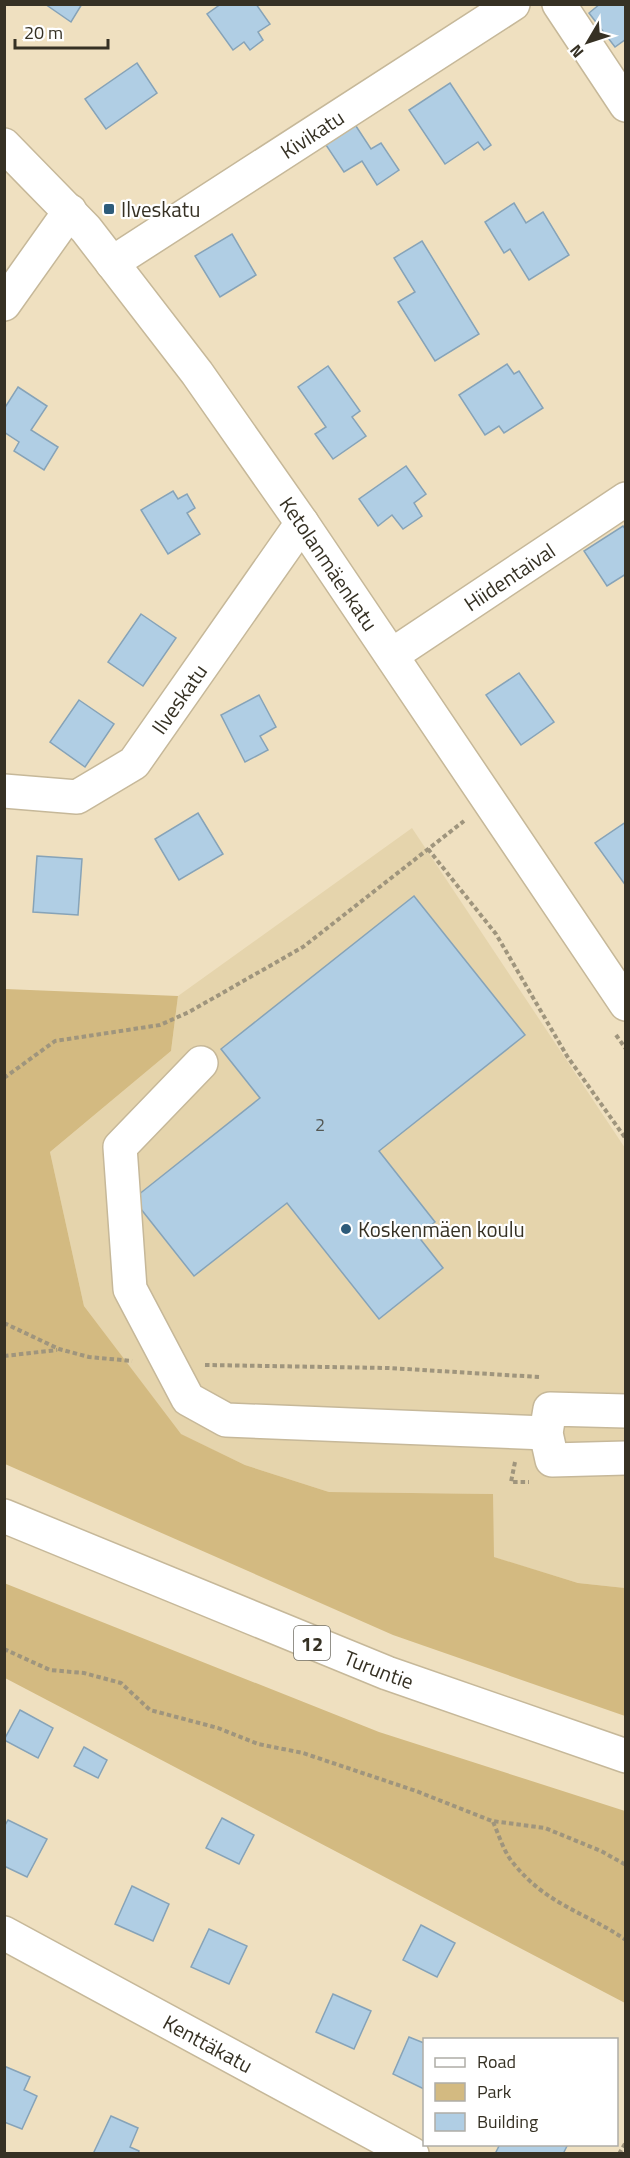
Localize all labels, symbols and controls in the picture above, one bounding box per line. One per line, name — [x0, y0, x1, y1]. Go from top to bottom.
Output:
scale bar — [15, 12, 108, 50]
north arrow — [558, 12, 618, 72]
text: 20 m — [24, 19, 63, 46]
text: N — [564, 40, 589, 63]
street label: Kivikatu — [274, 101, 350, 166]
place label: Ilveskatu — [121, 193, 200, 225]
marker: Ilveskatu — [102, 202, 116, 216]
street label: Ketolanmäenkatu — [272, 490, 386, 637]
street label: Hiidentaival — [457, 535, 562, 619]
street label: Ilveskatu — [143, 657, 215, 740]
house number: 2 — [315, 1111, 325, 1138]
place label: Koskenmäen koulu — [358, 1213, 525, 1245]
marker: Koskenmäen koulu — [339, 1222, 353, 1236]
road number: 12 — [294, 1626, 330, 1660]
street label: Turuntie — [339, 1641, 418, 1697]
street label: Kenttäkatu — [157, 2006, 259, 2081]
legend — [423, 2038, 618, 2146]
text: Road — [477, 2048, 516, 2075]
text: Park — [477, 2078, 512, 2105]
text: Building — [477, 2108, 538, 2135]

